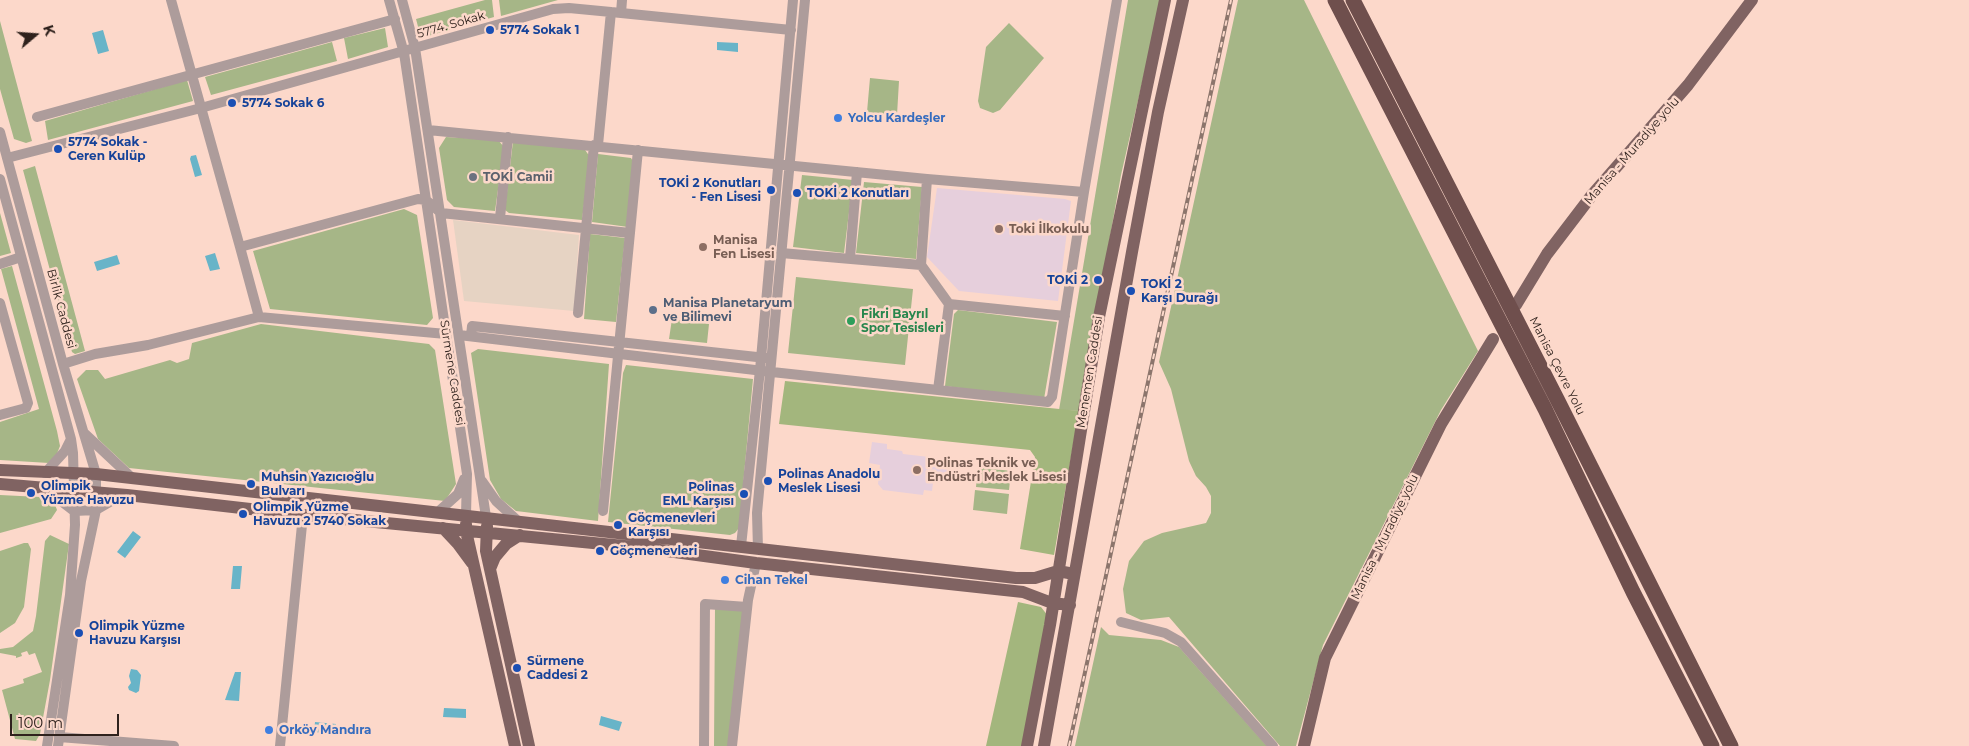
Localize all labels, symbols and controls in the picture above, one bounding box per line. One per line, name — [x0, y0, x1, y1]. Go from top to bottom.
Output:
street label: 5774. Sokak — [415, 8, 487, 42]
north arrow — [10, 10, 60, 60]
text: K — [39, 23, 59, 38]
place label: 5774 Sokak 1 — [500, 23, 579, 37]
marker: 5774 Sokak 1 — [484, 24, 496, 36]
street label: Manisa - Muradiye yolu — [1581, 94, 1683, 208]
place label: 5774 Sokak 6 — [242, 96, 324, 110]
marker: 5774 Sokak 6 — [226, 97, 238, 109]
place label: Yolcu Kardeşler — [848, 111, 945, 125]
marker: Yolcu Kardeşler — [832, 112, 844, 124]
place label: 5774 Sokak - Ceren Kulüp — [68, 135, 147, 163]
marker: 5774 Sokak - Ceren Kulüp — [52, 143, 64, 155]
place label: TOKİ Camii — [483, 170, 552, 184]
marker: TOKİ Camii — [467, 171, 479, 183]
place label: TOKİ 2 Konutları - Fen Lisesi — [659, 176, 761, 204]
marker: TOKİ 2 Konutları - Fen Lisesi — [765, 184, 777, 196]
place label: TOKİ 2 Konutları — [807, 186, 909, 200]
marker: TOKİ 2 Konutları — [791, 187, 803, 199]
place label: Toki İlkokulu — [1009, 222, 1089, 236]
marker: Toki İlkokulu — [993, 223, 1005, 235]
place label: Manisa Fen Lisesi — [713, 233, 775, 261]
marker: Manisa Fen Lisesi — [697, 241, 709, 253]
street label: Birlik Caddesi — [43, 268, 79, 350]
place label: TOKİ 2 — [1047, 273, 1088, 287]
marker: TOKİ 2 — [1092, 274, 1104, 286]
place label: TOKİ 2 Karşı Durağı — [1141, 277, 1218, 305]
marker: TOKİ 2 Karşı Durağı — [1125, 285, 1137, 297]
place label: Manisa Planetaryum ve Bilimevi — [663, 296, 792, 324]
marker: Manisa Planetaryum ve Bilimevi — [647, 304, 659, 316]
place label: Fikri Bayrıl Spor Tesisleri — [861, 307, 944, 335]
street label: Manisa Çevre Yolu — [1526, 314, 1588, 418]
marker: Fikri Bayrıl Spor Tesisleri — [845, 315, 857, 327]
street label: Menemen Caddesi — [1074, 315, 1106, 429]
street label: Sürmene Caddesi — [437, 319, 467, 427]
place label: Polinas Teknik ve Endüstri Meslek Lisesi — [927, 456, 1066, 484]
marker: Polinas Teknik ve Endüstri Meslek Lisesi — [911, 464, 923, 476]
place label: Polinas Anadolu Meslek Lisesi — [778, 467, 880, 495]
place label: Muhsin Yazıcıoğlu Bulvarı — [261, 470, 374, 498]
street label: Manisa - Muradiye yolu — [1348, 472, 1422, 602]
marker: Polinas Anadolu Meslek Lisesi — [762, 475, 774, 487]
marker: Muhsin Yazıcıoğlu Bulvarı — [245, 478, 257, 490]
place label: Olimpik Yüzme Havuzu — [41, 479, 134, 507]
place label: Polinas EML Karşısı — [663, 480, 734, 508]
marker: Olimpik Yüzme Havuzu — [25, 487, 37, 499]
marker: Polinas EML Karşısı — [738, 488, 750, 500]
place label: Olimpik Yüzme Havuzu 2 5740 Sokak — [253, 500, 386, 528]
marker: Olimpik Yüzme Havuzu 2 5740 Sokak — [237, 508, 249, 520]
place label: Göçmenevleri Karşısı — [628, 511, 715, 539]
marker: Göçmenevleri Karşısı — [612, 519, 624, 531]
place label: Göçmenevleri — [610, 544, 697, 558]
marker: Göçmenevleri — [594, 545, 606, 557]
place label: Cihan Tekel — [735, 573, 808, 587]
marker: Cihan Tekel — [719, 574, 731, 586]
place label: Olimpik Yüzme Havuzu Karşısı — [89, 619, 185, 647]
marker: Olimpik Yüzme Havuzu Karşısı — [73, 627, 85, 639]
place label: Sürmene Caddesi 2 — [527, 654, 588, 682]
marker: Sürmene Caddesi 2 — [511, 662, 523, 674]
scale bar — [12, 704, 121, 736]
text: 100 m — [18, 713, 63, 732]
place label: Orköy Mandıra — [279, 723, 371, 737]
marker: Orköy Mandıra — [263, 724, 275, 736]

